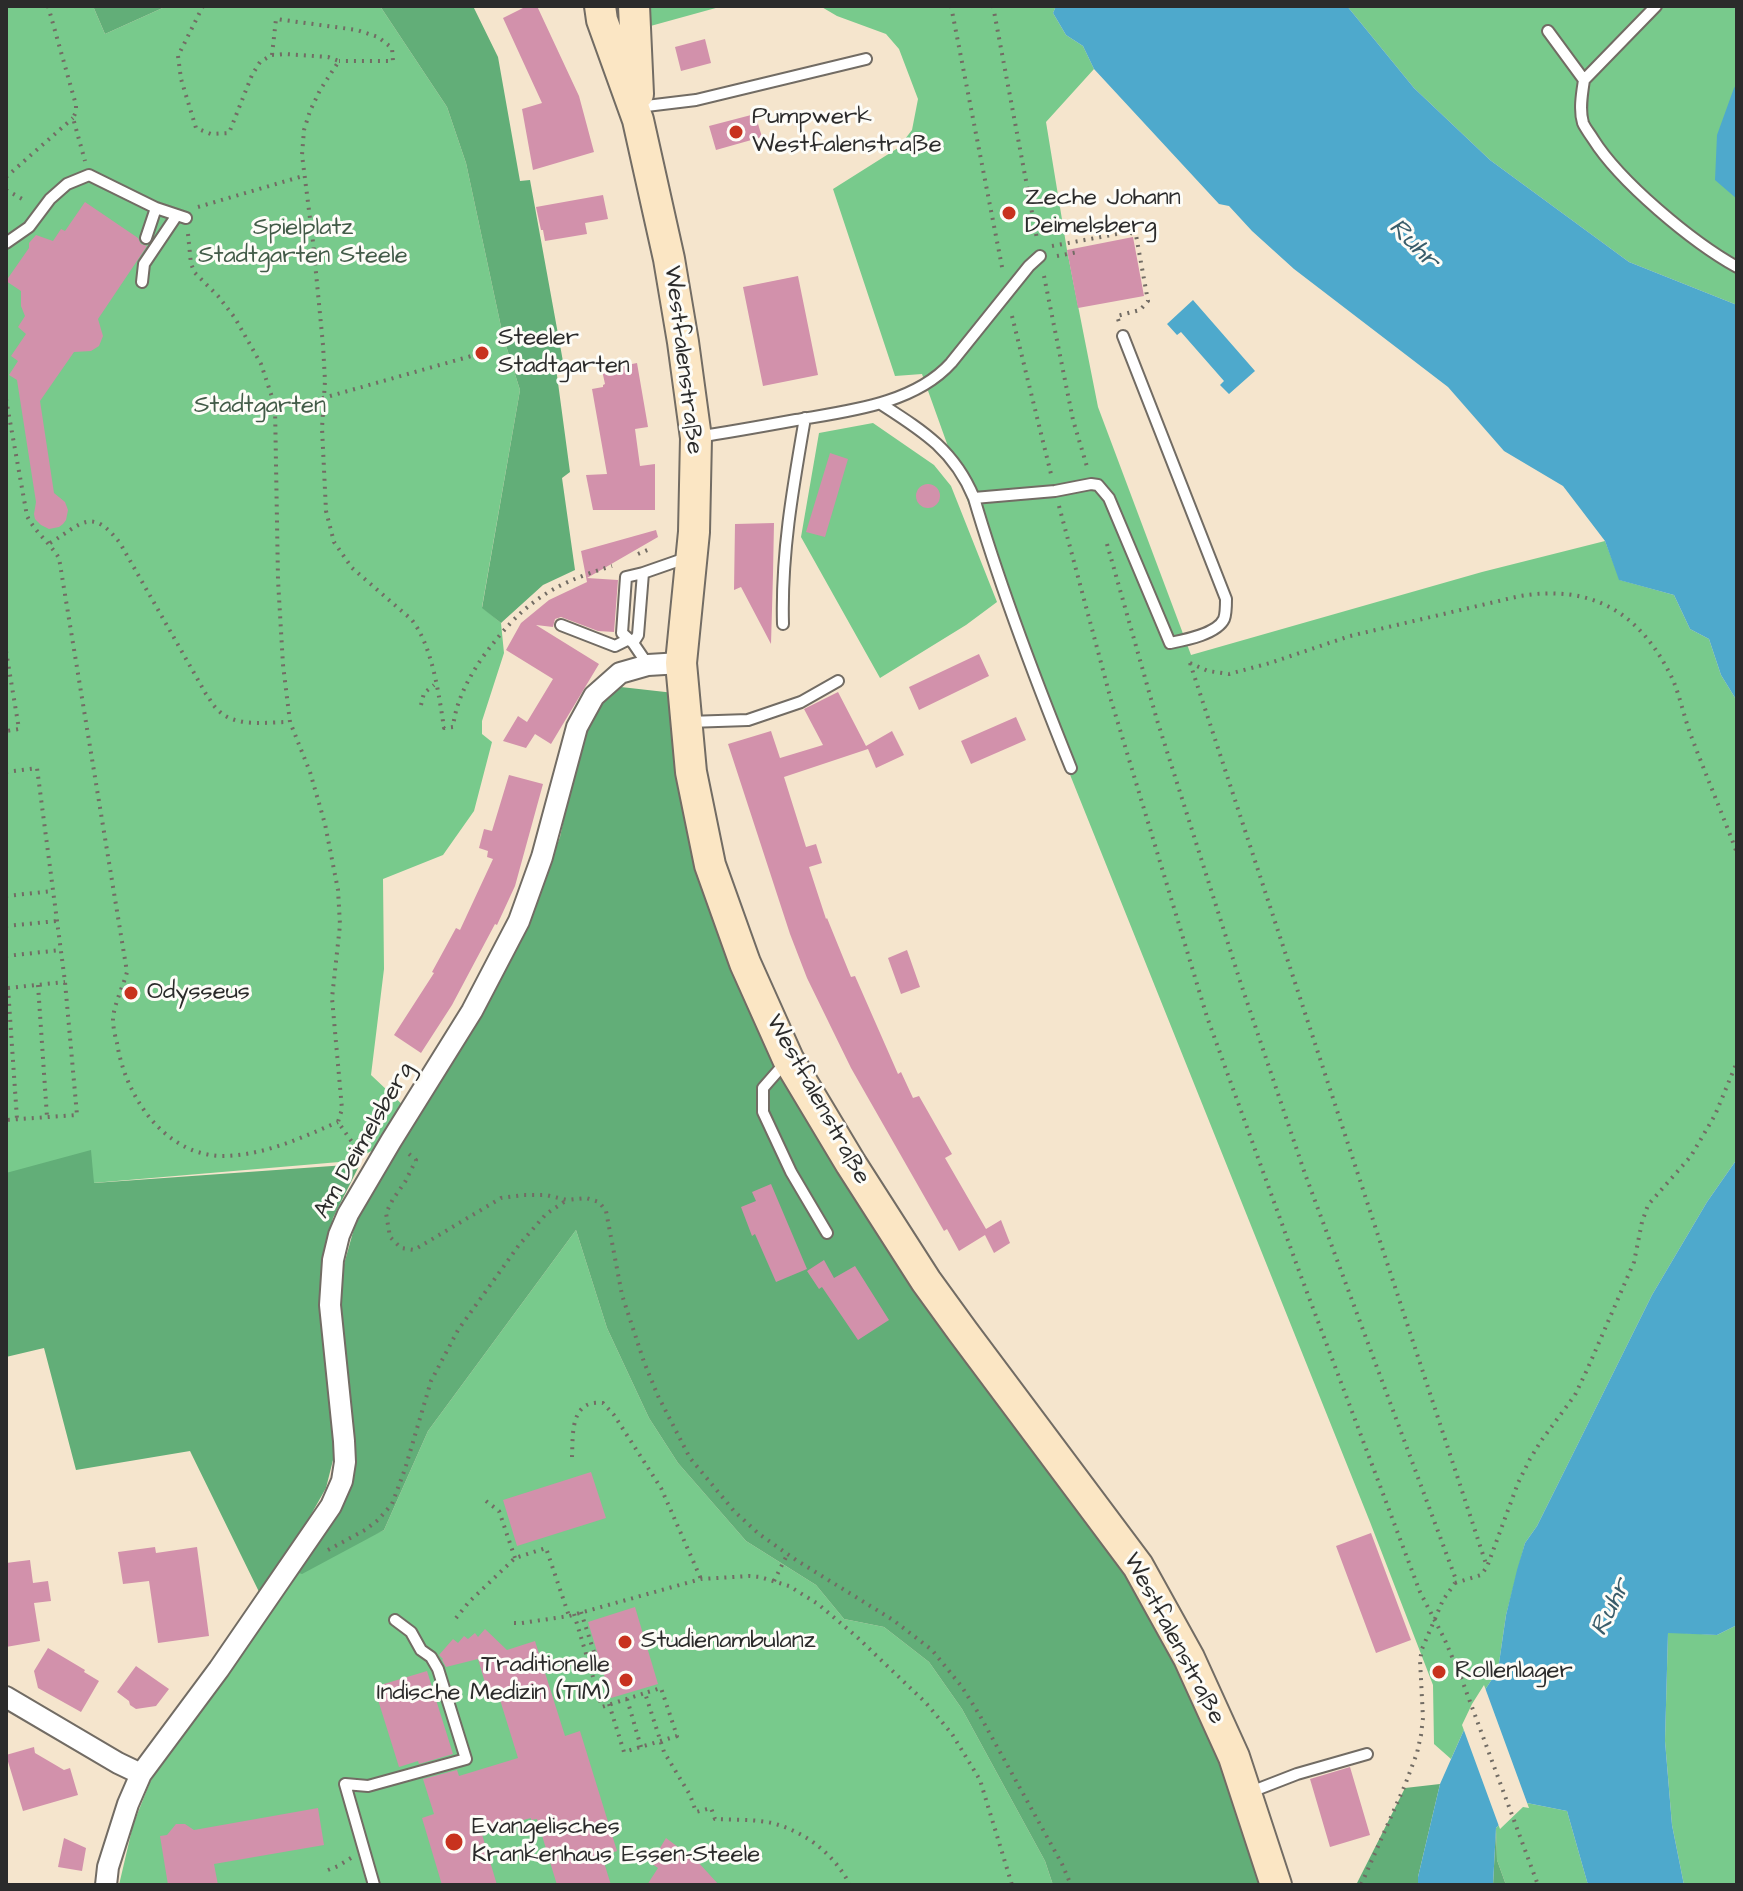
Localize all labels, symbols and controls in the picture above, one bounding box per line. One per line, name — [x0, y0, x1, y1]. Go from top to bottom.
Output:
place label: Pumpwerk Westfalenstraße — [752, 104, 942, 160]
marker: Pumpwerk Westfalenstraße — [727, 123, 745, 141]
place label: Zeche Johann Deimelsberg — [1025, 185, 1181, 241]
marker: Zeche Johann Deimelsberg — [1000, 204, 1018, 222]
water label: Ruhr — [1381, 213, 1445, 277]
park label: Spielplatz Stadtgarten Steele — [198, 215, 408, 271]
street label: Westfalenstraße — [656, 264, 708, 456]
place label: Steeler Stadtgarten — [498, 325, 630, 381]
marker: Steeler Stadtgarten — [473, 344, 491, 362]
park label: Stadtgarten — [194, 393, 326, 421]
place label: Odysseus — [147, 979, 250, 1007]
marker: Odysseus — [122, 984, 140, 1002]
street label: Westfalenstraße — [758, 1010, 876, 1190]
street label: Am Deimelsberg — [309, 1058, 421, 1224]
street label: Westfalenstraße — [1116, 1548, 1230, 1730]
water label: Ruhr — [1585, 1575, 1639, 1641]
place label: Studienambulanz — [641, 1628, 816, 1656]
marker: Studienambulanz — [616, 1633, 634, 1651]
place label: Traditionelle Indische Medizin (TIM) — [377, 1652, 610, 1708]
place label: Rollenlager — [1455, 1658, 1573, 1686]
marker: Rollenlager — [1430, 1663, 1448, 1681]
marker: Traditionelle Indische Medizin (TIM) — [617, 1671, 635, 1689]
place label: Evangelisches Krankenhaus Essen-Steele — [472, 1814, 760, 1870]
marker: Evangelisches Krankenhaus Essen-Steele — [443, 1831, 465, 1853]

